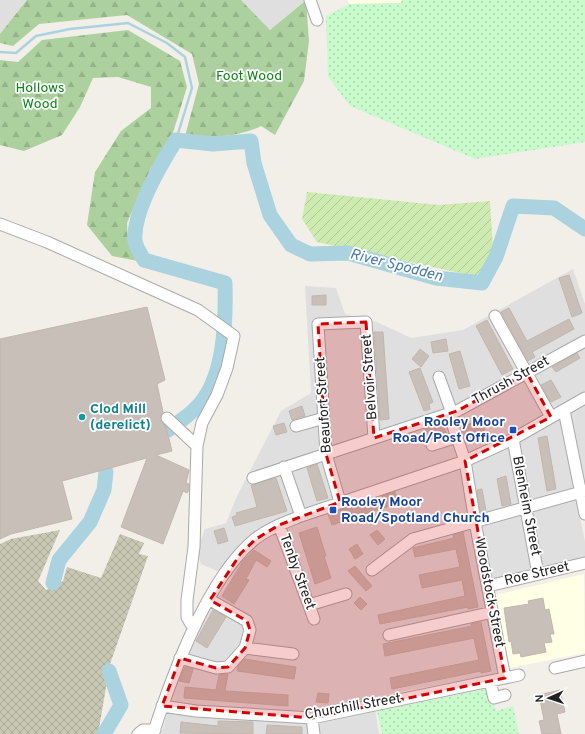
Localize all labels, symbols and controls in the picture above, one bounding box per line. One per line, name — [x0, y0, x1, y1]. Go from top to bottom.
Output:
park label: Foot Wood — [216, 68, 282, 85]
park label: Hollows Wood — [15, 80, 65, 113]
water label: River Spodden — [348, 245, 444, 287]
street label: Belvoir Street — [359, 333, 381, 421]
street label: Thrush Street — [469, 353, 553, 409]
street label: Beaufort Street — [312, 356, 336, 454]
place label: Clod Mill (derelict) — [90, 401, 151, 434]
marker: Clod Mill (derelict) — [77, 412, 87, 422]
place label: Rooley Moor Road/Post Office — [393, 414, 505, 447]
marker: Rooley Moor Road/Post Office — [508, 425, 518, 435]
street label: Blenheim Street — [508, 455, 544, 557]
place label: Rooley Moor Road/Spotland Church — [341, 494, 490, 527]
marker: Rooley Moor Road/Spotland Church — [328, 505, 338, 515]
street label: Tenby Street — [275, 532, 319, 612]
street label: Woodstock Street — [470, 537, 508, 649]
street label: Roe Street — [503, 558, 571, 590]
north arrow — [529, 678, 569, 718]
street label: Churchill Street — [303, 690, 403, 724]
text: N — [533, 694, 547, 703]

